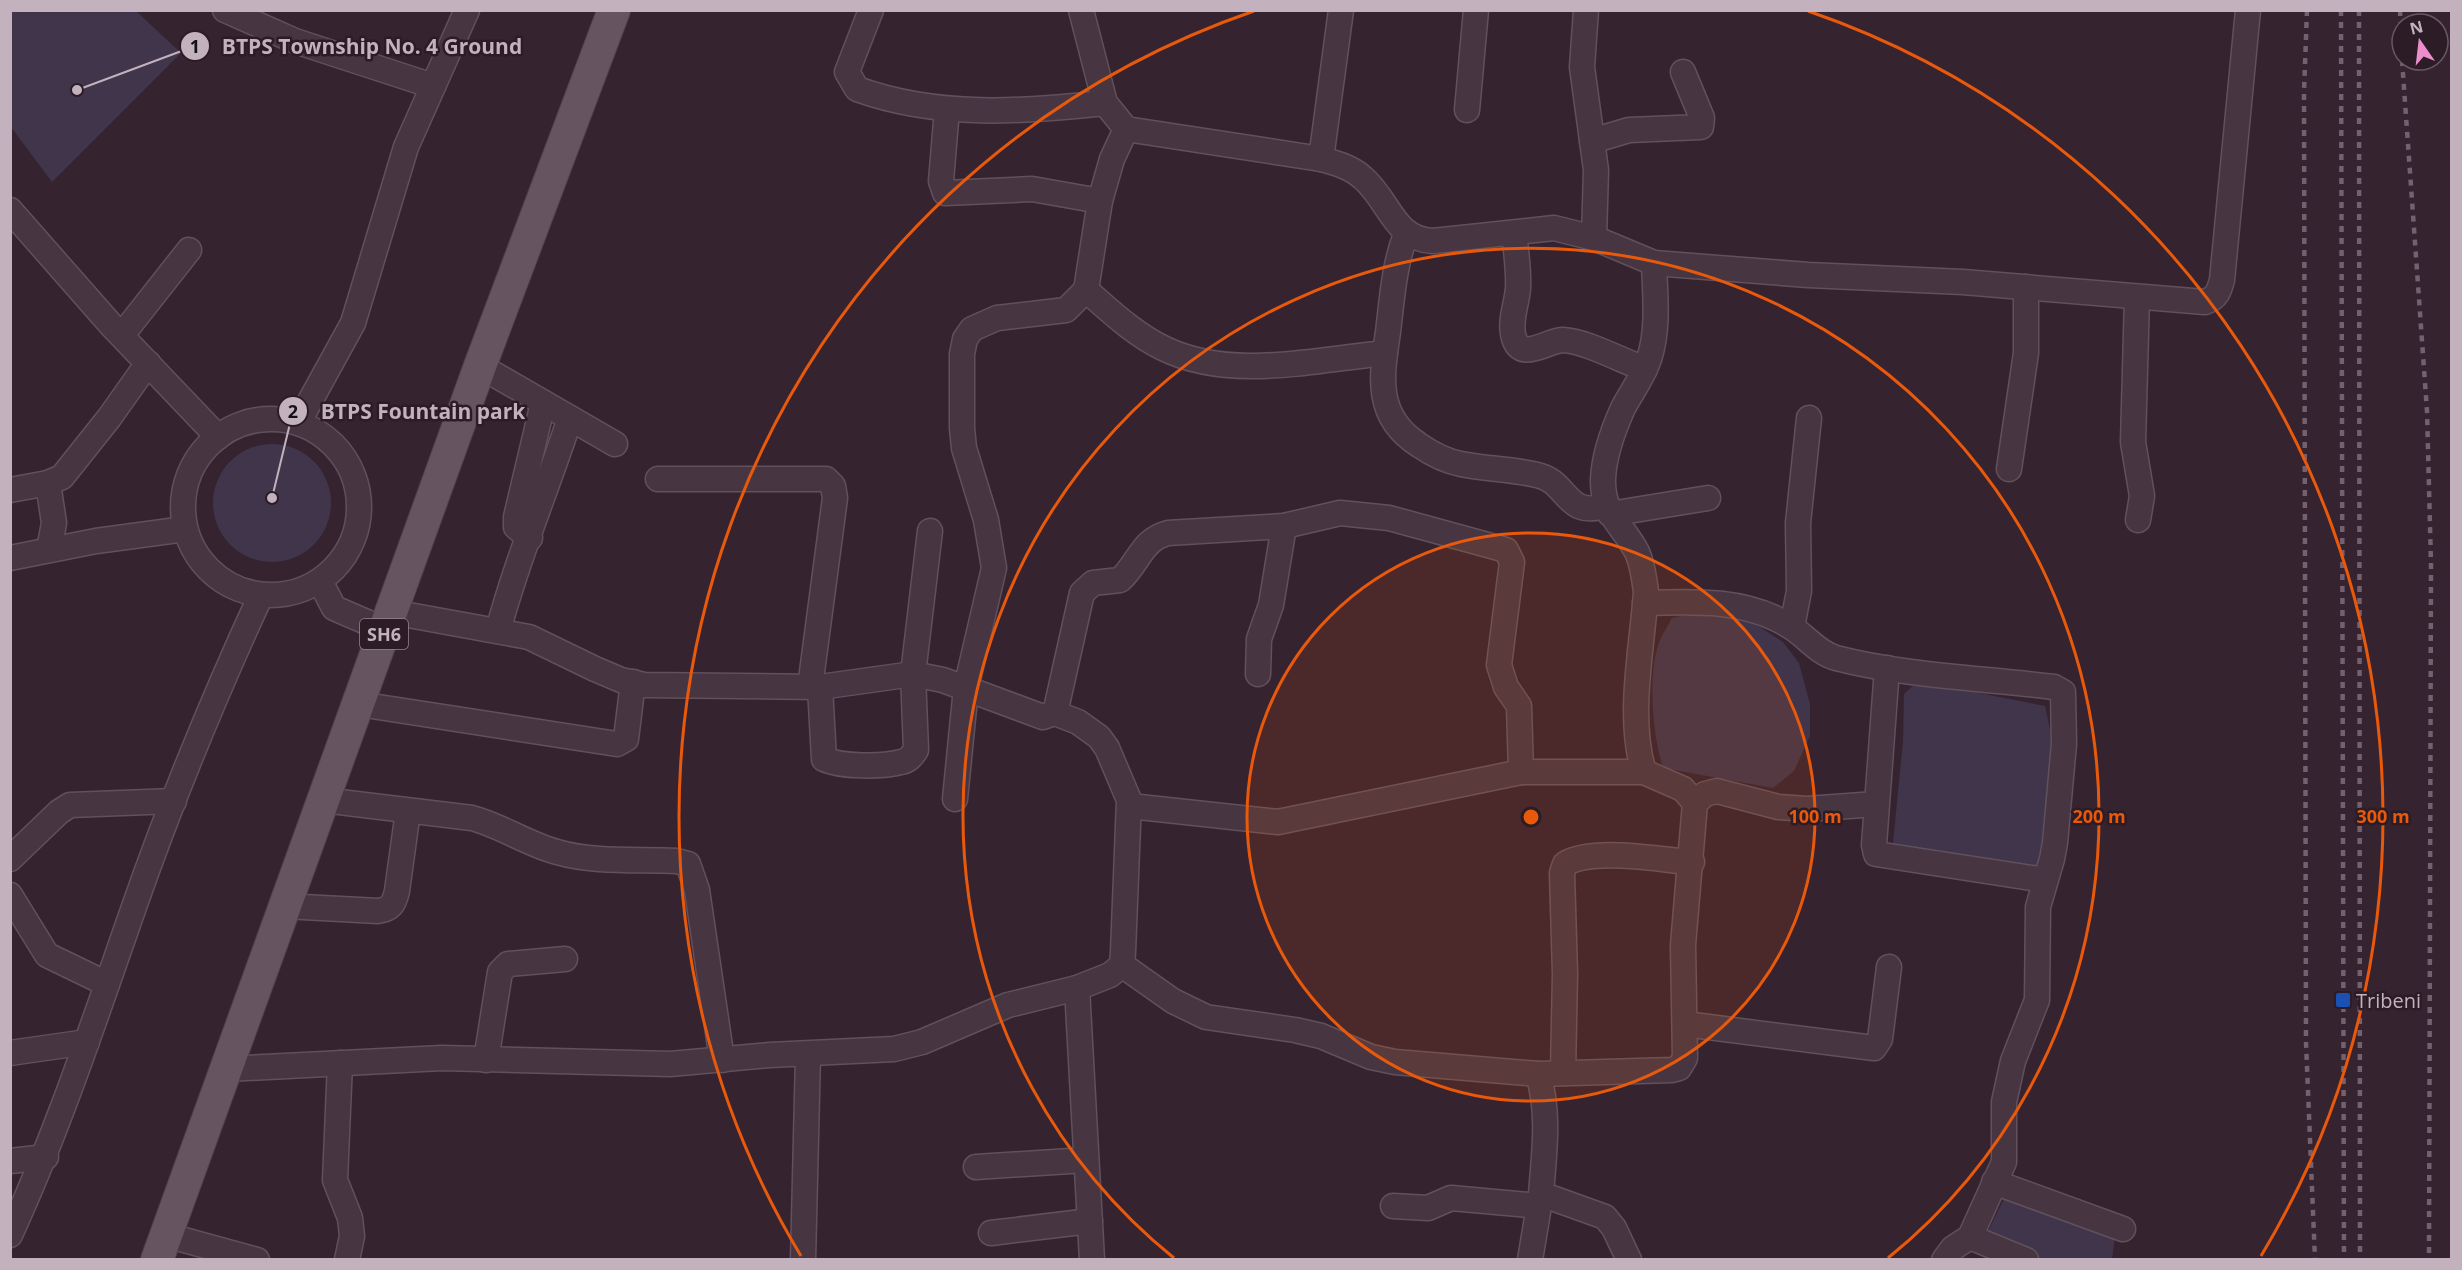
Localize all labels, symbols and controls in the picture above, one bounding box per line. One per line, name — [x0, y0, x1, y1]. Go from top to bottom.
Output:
north arrow — [2390, 12, 2450, 72]
text: N — [2407, 15, 2425, 40]
callout: BTPS Township No. 4 Ground — [180, 27, 535, 66]
text: BTPS Township No. 4 Ground — [222, 32, 522, 60]
text: 1 — [190, 34, 200, 58]
callout: BTPS Fountain park — [278, 392, 537, 431]
text: BTPS Fountain park — [321, 397, 526, 425]
text: 2 — [288, 399, 298, 423]
road number: SH6 — [360, 619, 408, 649]
text: 100 m — [1788, 804, 1842, 828]
text: 200 m — [2072, 804, 2126, 828]
text: 300 m — [2356, 804, 2410, 828]
centre of rings — [1521, 807, 1541, 827]
place label: Tribeni — [2356, 987, 2421, 1014]
marker: Tribeni — [2334, 991, 2352, 1009]

